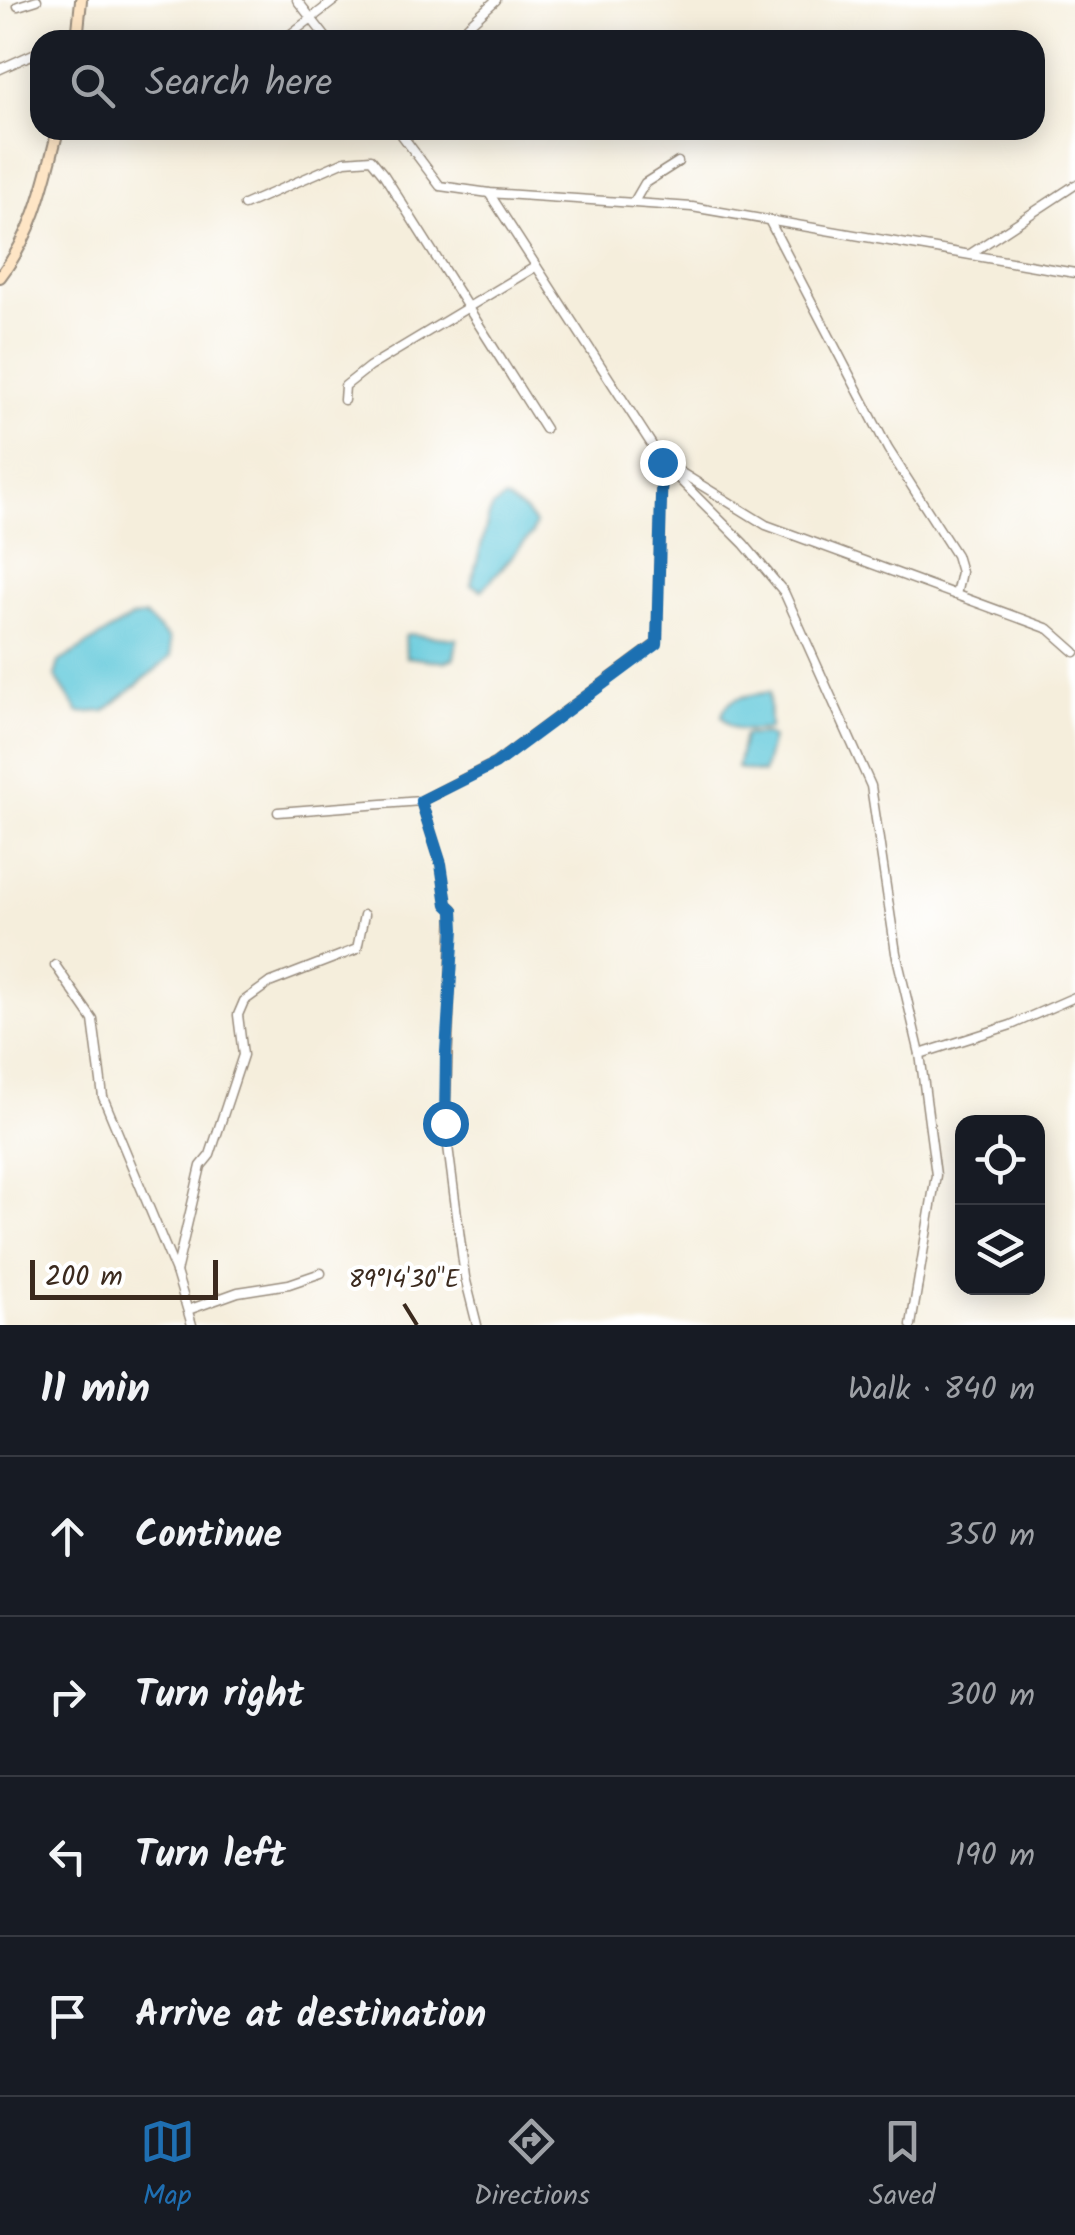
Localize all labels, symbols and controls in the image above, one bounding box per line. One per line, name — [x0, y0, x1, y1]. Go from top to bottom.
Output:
search box — [30, 30, 1045, 140]
text: Search here — [145, 55, 332, 115]
icon: search — [65, 58, 120, 113]
route end — [640, 440, 686, 486]
route start — [423, 1101, 469, 1147]
map controls — [955, 1115, 1045, 1295]
button: locate — [955, 1115, 1045, 1205]
button: layers — [955, 1205, 1045, 1295]
scale bar — [30, 1255, 218, 1300]
text: 200 m — [45, 1255, 123, 1300]
text: 89°14'30"E — [349, 1260, 461, 1300]
text: 11 min — [40, 1357, 150, 1424]
text: Walk · 840 m — [848, 1365, 1035, 1416]
text: Continue — [135, 1506, 282, 1566]
icon: ahead — [40, 1509, 95, 1564]
text: 350 m — [945, 1511, 1035, 1562]
text: Turn right — [135, 1666, 304, 1726]
icon: right — [40, 1669, 95, 1724]
text: 300 m — [946, 1671, 1035, 1722]
text: Turn left — [135, 1826, 286, 1886]
icon: left — [40, 1829, 95, 1884]
text: 190 m — [955, 1831, 1035, 1882]
text: Arrive at destination — [135, 1986, 486, 2046]
icon: arrive — [40, 1989, 95, 2044]
tab: Map — [140, 2114, 195, 2219]
tab: Directions — [474, 2114, 590, 2219]
tab: Saved — [869, 2114, 935, 2219]

